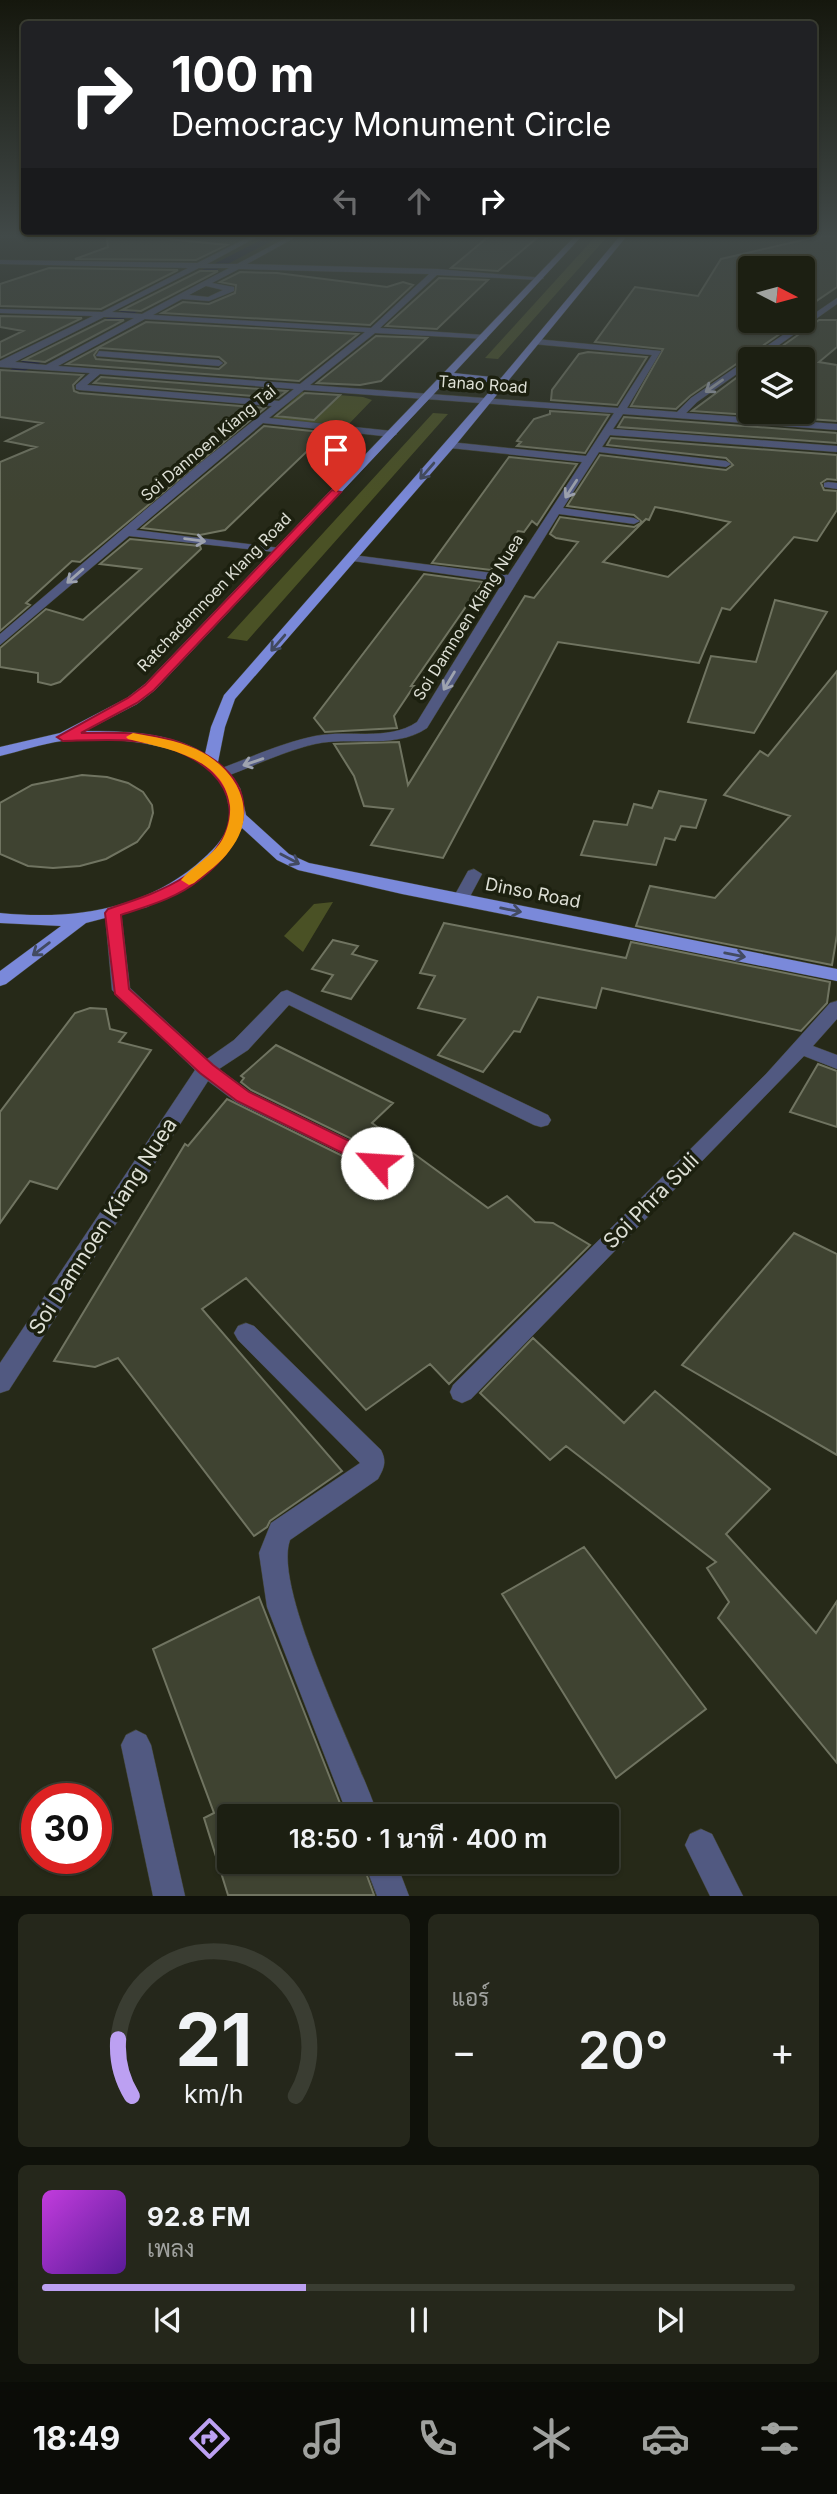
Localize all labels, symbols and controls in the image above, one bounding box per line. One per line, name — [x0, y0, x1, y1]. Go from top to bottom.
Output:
text: 100 m — [171, 45, 315, 104]
icon: right — [56, 49, 147, 140]
text: Democracy Monument Circle — [171, 105, 611, 144]
icon: left — [327, 182, 365, 220]
icon: ahead — [400, 182, 438, 220]
icon: right — [473, 182, 511, 220]
north arrow — [738, 256, 816, 332]
map controls — [738, 256, 815, 424]
button: layers — [738, 347, 815, 424]
street label: Tanao Road — [438, 371, 528, 397]
one-way arrow — [705, 379, 724, 393]
street label: Soi Dannoen Kiang Tai — [136, 381, 280, 505]
pin — [306, 420, 366, 492]
icon: arrive — [317, 431, 355, 469]
one-way arrow — [419, 462, 435, 480]
one-way arrow — [564, 479, 578, 498]
street label: Ratchadamnoen Klang Road — [133, 508, 295, 676]
street label: Soi Damnoen Klang Nuea — [409, 530, 527, 704]
one-way arrow — [183, 534, 206, 547]
one-way arrow — [67, 568, 85, 584]
one-way arrow — [270, 634, 286, 652]
one-way arrow — [441, 670, 455, 690]
one-way arrow — [243, 757, 265, 769]
one-way arrow — [280, 853, 300, 867]
street label: Dinso Road — [484, 873, 583, 912]
one-way arrow — [499, 904, 522, 917]
one-way arrow — [32, 942, 51, 957]
one-way arrow — [723, 948, 746, 962]
street label: Soi Damnoen Kiang Nuea — [23, 1113, 182, 1339]
position arrow — [340, 1126, 414, 1200]
street label: Soi Phra Suli — [598, 1148, 704, 1254]
speed limit sign: 30 — [21, 1783, 112, 1874]
text: 18:50 · 1 นาที · 400 m — [289, 1823, 547, 1854]
text: แอร์ — [452, 1984, 489, 2012]
text: 21 — [175, 1996, 252, 2085]
text: 20° — [578, 2019, 669, 2082]
text: − — [452, 2028, 477, 2074]
text: + — [770, 2028, 795, 2074]
text: km/h — [184, 2079, 243, 2109]
text: 92.8 FM — [147, 2201, 251, 2232]
text: เพลง — [147, 2235, 194, 2263]
icon: previous — [149, 2301, 187, 2339]
icon: pause — [400, 2301, 438, 2339]
icon: next — [651, 2301, 689, 2339]
icon: directions — [185, 2414, 234, 2463]
icon: music — [299, 2414, 348, 2463]
icon: phone — [413, 2414, 462, 2463]
icon: climate — [527, 2414, 576, 2463]
icon: car — [641, 2414, 690, 2463]
icon: filters — [755, 2414, 804, 2463]
text: 18:49 — [33, 2419, 120, 2458]

